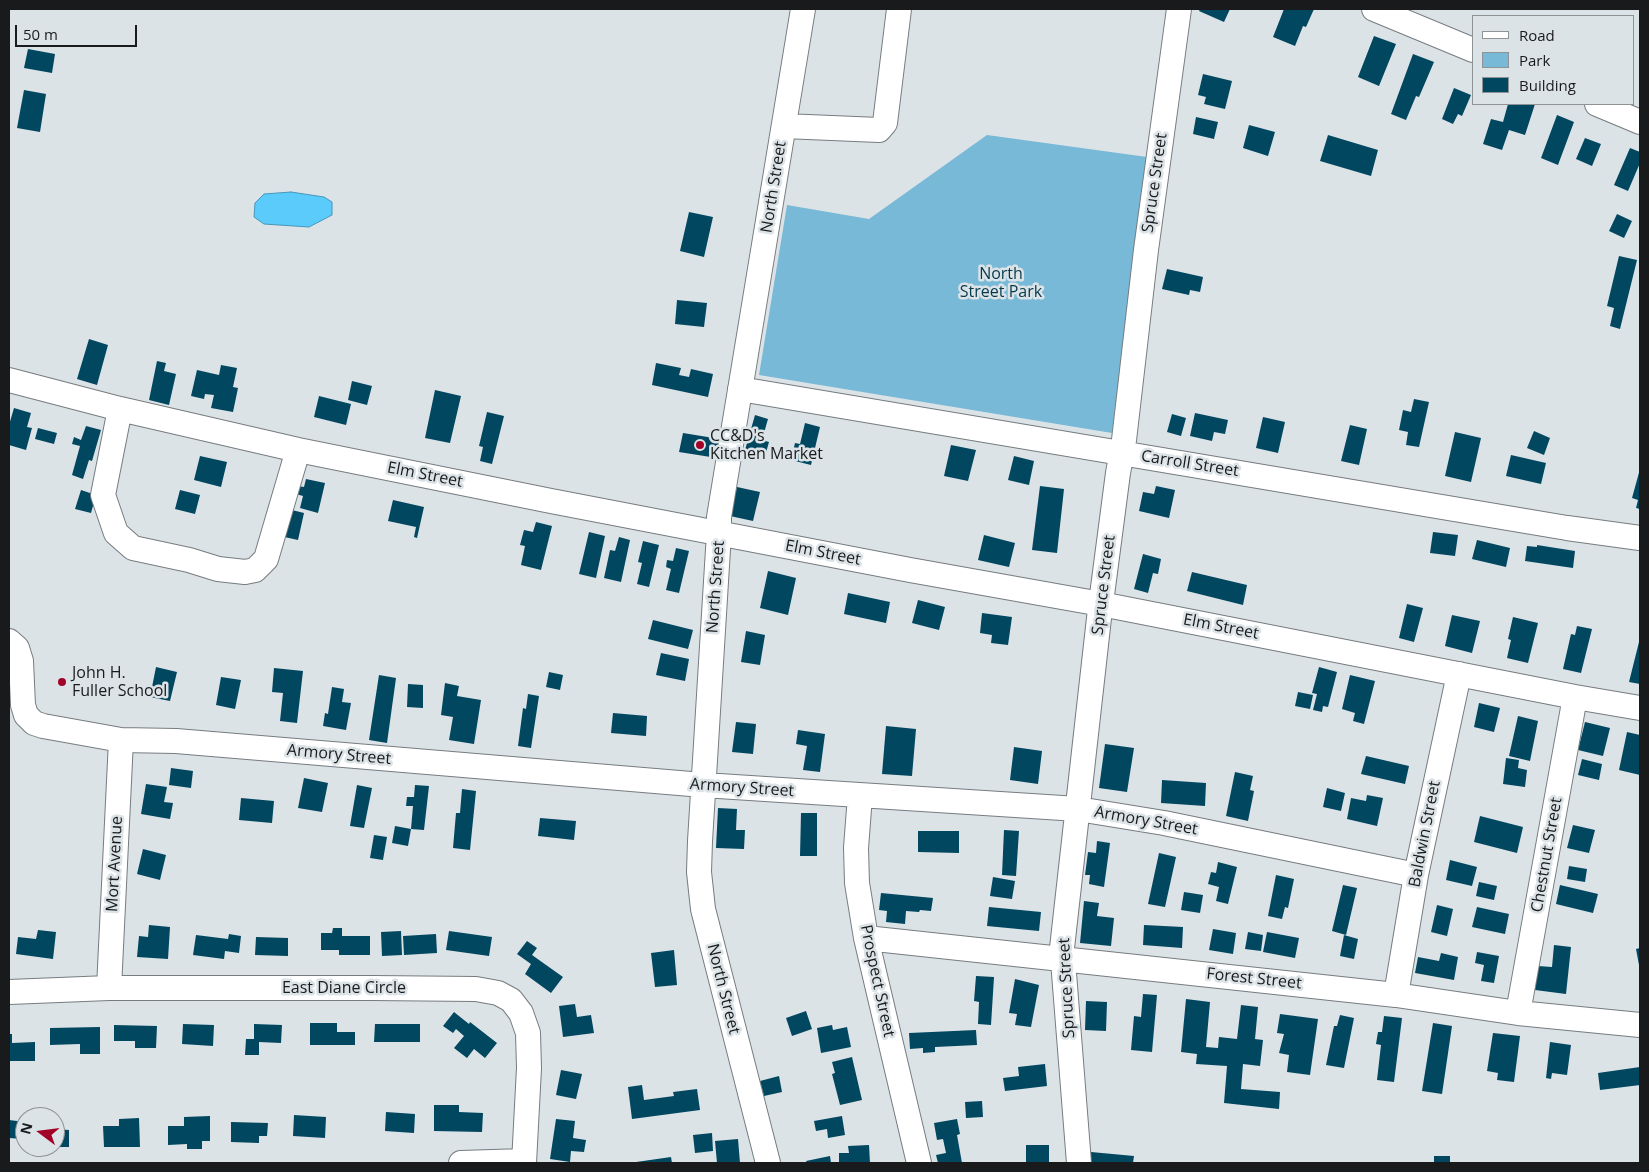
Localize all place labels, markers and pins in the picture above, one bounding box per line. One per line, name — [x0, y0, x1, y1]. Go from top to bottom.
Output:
place label: CC&D's Kitchen Market — [710, 426, 823, 464]
marker: CC&D's Kitchen Market — [694, 439, 706, 451]
place label: John H. Fuller School — [72, 663, 167, 701]
marker: John H. Fuller School — [56, 676, 68, 688]

